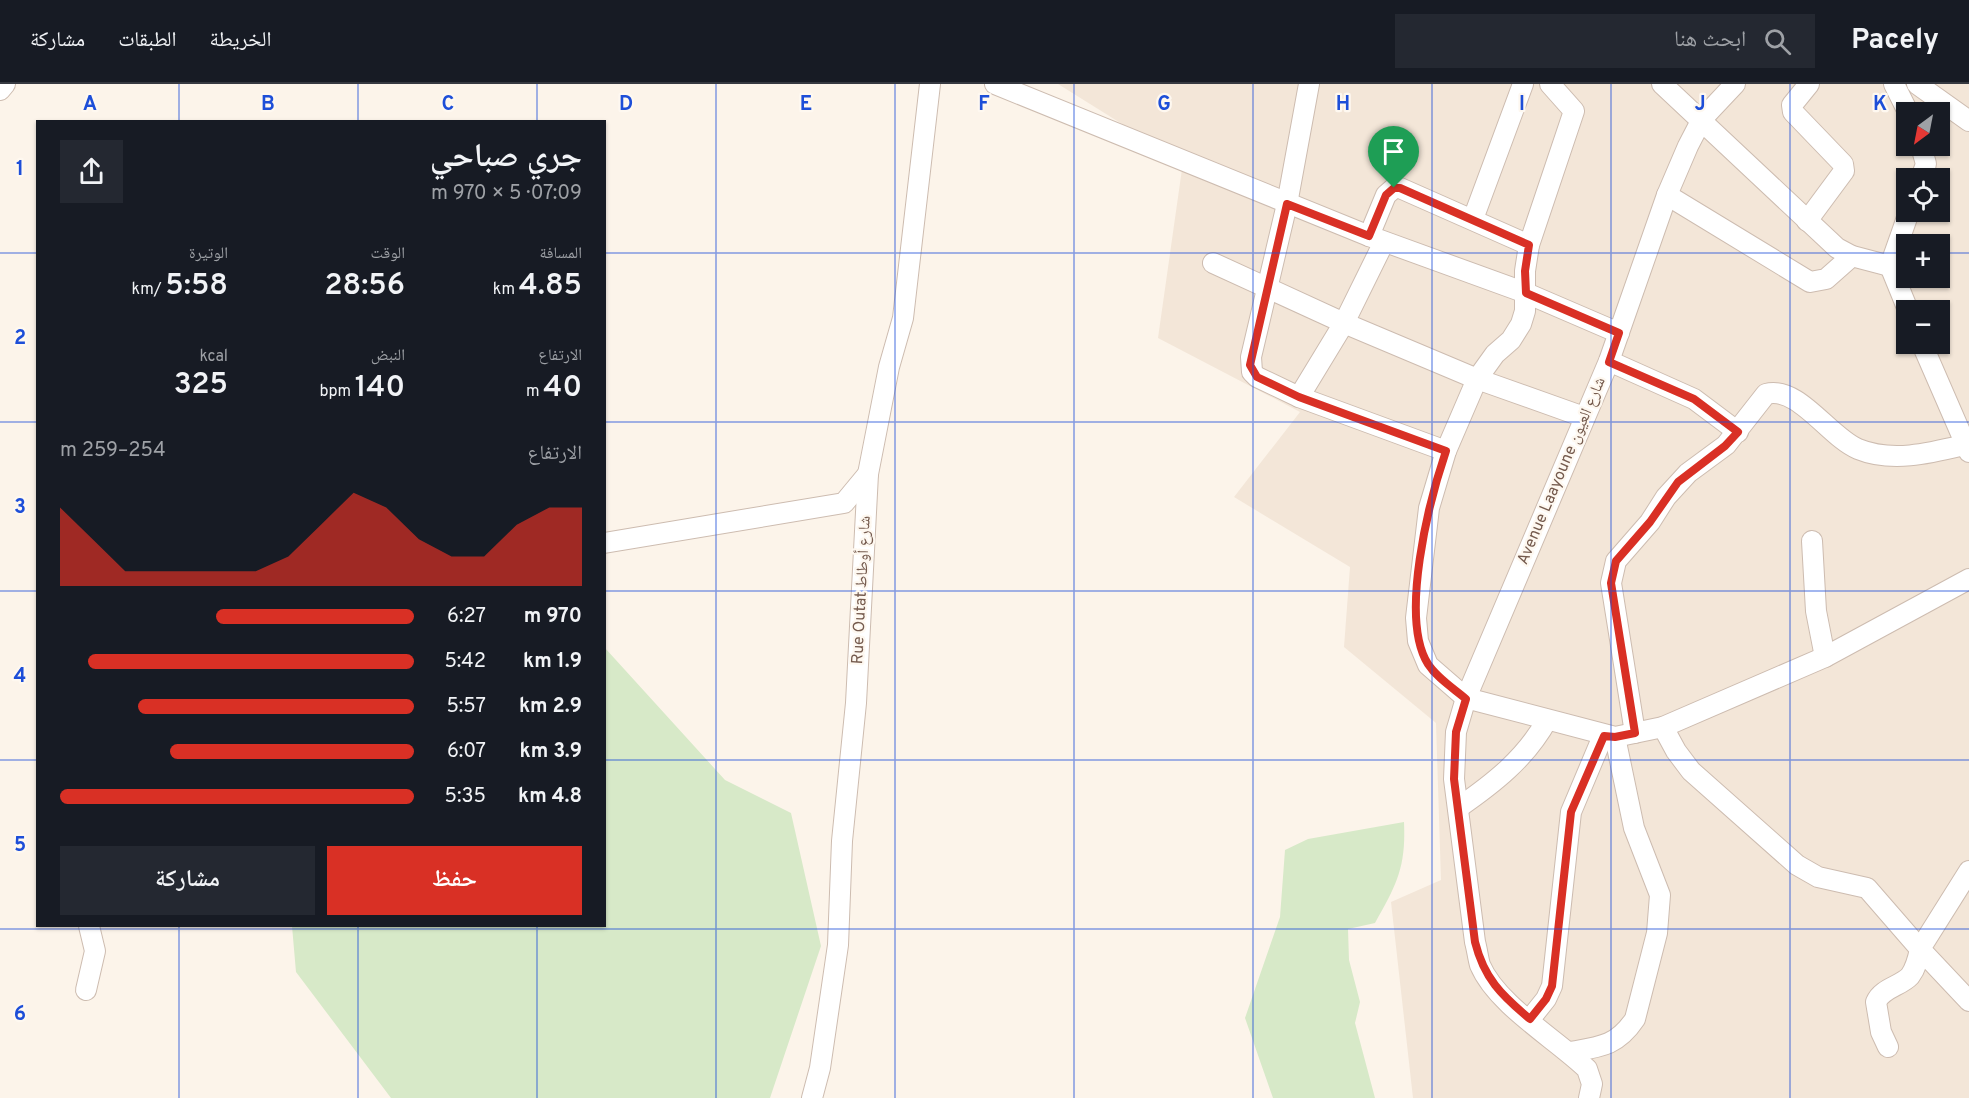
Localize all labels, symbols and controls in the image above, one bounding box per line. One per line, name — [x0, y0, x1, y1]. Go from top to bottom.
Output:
search box — [1395, 14, 1815, 68]
text: Pacely — [1851, 23, 1939, 59]
icon: search — [1761, 25, 1794, 58]
text: مشاركة — [30, 27, 85, 54]
text: الطبقات — [118, 27, 177, 54]
text: الخريطة — [210, 27, 271, 54]
text: ابحث هنا — [1674, 27, 1746, 54]
text: A — [83, 92, 97, 118]
text: B — [261, 92, 275, 118]
text: C — [442, 92, 454, 118]
text: D — [619, 92, 633, 118]
text: E — [800, 92, 812, 118]
text: F — [978, 92, 990, 118]
text: G — [1157, 92, 1171, 118]
text: H — [1336, 92, 1350, 118]
text: I — [1519, 92, 1525, 118]
text: J — [1694, 92, 1706, 118]
text: K — [1873, 92, 1887, 118]
north arrow — [1896, 102, 1950, 156]
map controls — [1896, 102, 1950, 354]
pin — [1368, 126, 1419, 188]
icon: arrive — [1377, 135, 1410, 168]
text: جري صباحي — [430, 137, 582, 179]
button: share — [60, 140, 123, 203]
text: 1 — [16, 157, 24, 183]
button: locate — [1896, 168, 1950, 222]
text: 07:09 · 5 × 970 m — [431, 181, 582, 207]
button: + — [1896, 234, 1950, 288]
text: الوتيرة — [189, 244, 228, 264]
text: الوقت — [371, 244, 405, 264]
text: المسافة — [540, 244, 582, 264]
text: 5:58 — [165, 268, 228, 305]
text: 28:56 — [324, 268, 405, 305]
text: 4.85 — [519, 268, 582, 305]
text: /km — [132, 280, 165, 300]
text: km — [493, 280, 519, 300]
button: − — [1896, 300, 1950, 354]
text: 2 — [14, 326, 26, 352]
text: النبض — [371, 346, 405, 366]
text: الارتفاع — [538, 346, 582, 366]
text: kcal — [200, 347, 228, 367]
text: 325 — [174, 367, 228, 404]
text: 140 — [355, 370, 405, 407]
text: 40 — [543, 370, 582, 407]
street label: Avenue Laayoune شارع العيون — [1513, 374, 1611, 568]
text: bpm — [320, 382, 355, 402]
text: m — [526, 382, 543, 402]
text: 254–259 m — [60, 438, 166, 464]
text: الارتفاع — [527, 441, 582, 467]
text: 3 — [14, 495, 26, 521]
street label: Rue Outat شارع أوطاط — [847, 515, 876, 665]
text: 6:27 — [447, 604, 486, 630]
text: 970 m — [524, 604, 582, 630]
text: 5:42 — [444, 649, 486, 675]
text: 1.9 km — [523, 649, 582, 675]
text: 4 — [14, 664, 26, 690]
text: 5:57 — [446, 694, 486, 720]
text: 2.9 km — [519, 694, 582, 720]
text: 6:07 — [447, 739, 486, 765]
text: 3.9 km — [520, 739, 582, 765]
text: 5:35 — [445, 784, 486, 810]
text: 4.8 km — [518, 784, 582, 810]
text: 5 — [14, 833, 26, 859]
button: مشاركة — [60, 846, 315, 915]
button: حفظ — [327, 846, 582, 915]
text: 6 — [14, 1002, 26, 1028]

